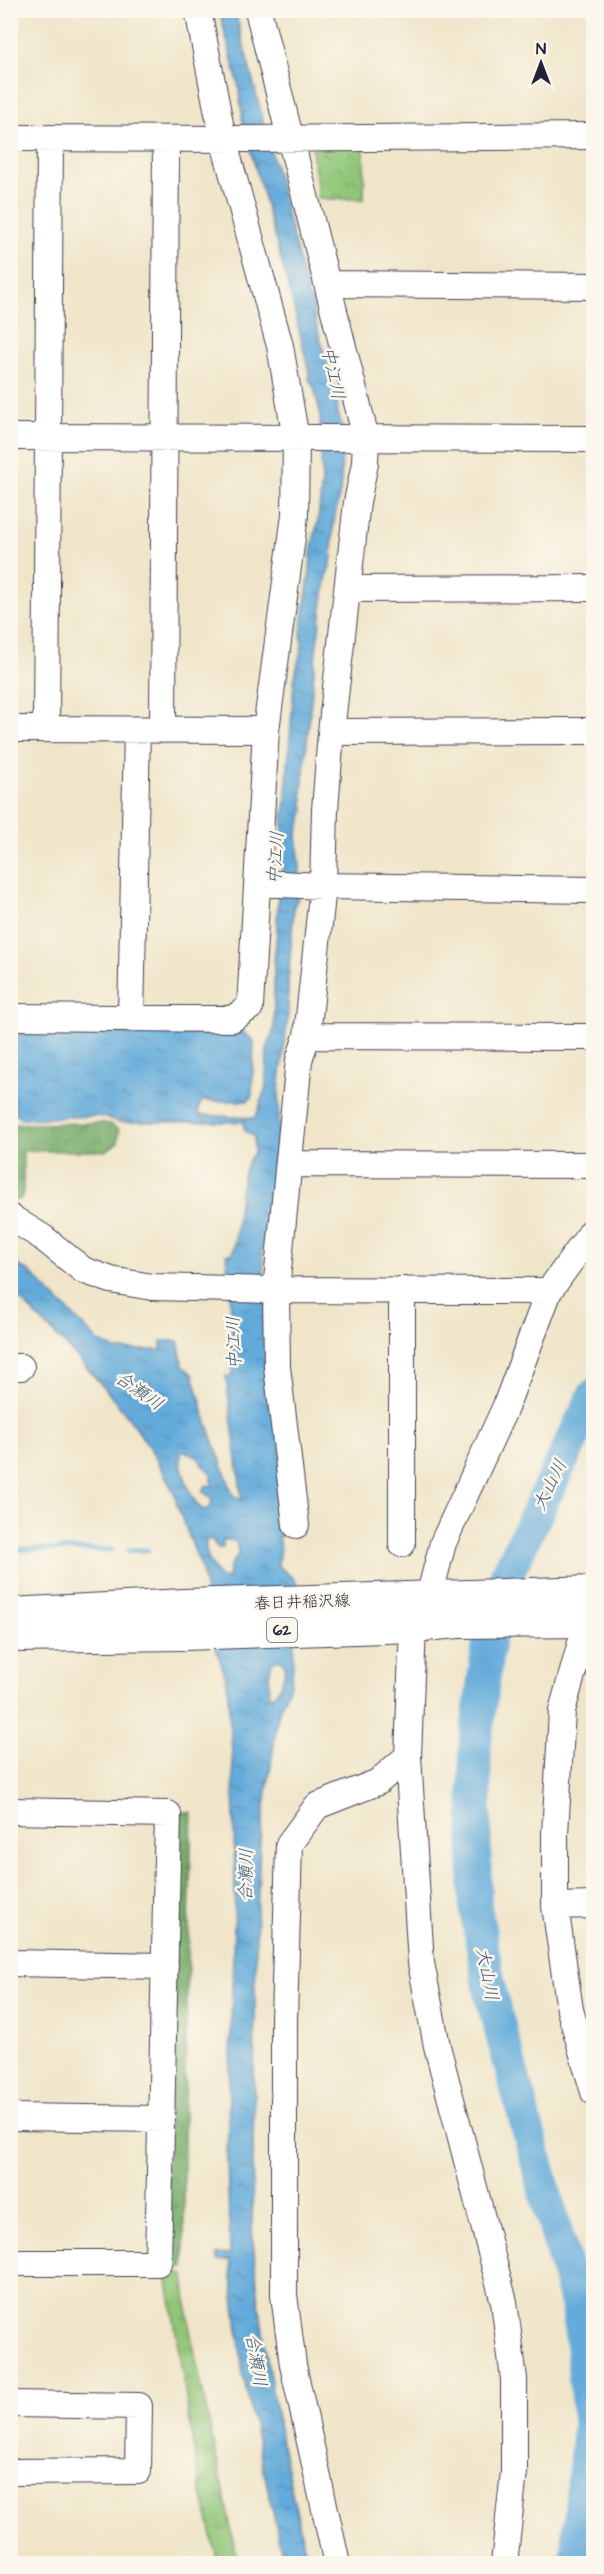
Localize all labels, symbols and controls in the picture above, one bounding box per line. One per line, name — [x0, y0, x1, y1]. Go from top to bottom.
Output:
north arrow — [511, 33, 571, 93]
text: N — [536, 38, 546, 60]
water label: 中江川 — [315, 344, 351, 402]
water label: 中江川 — [262, 830, 290, 886]
water label: 中江川 — [221, 1316, 247, 1370]
water label: 合瀬川 — [110, 1365, 168, 1417]
water label: 大山川 — [527, 1455, 573, 1515]
street label: 春日井稲沢線 — [254, 1589, 350, 1615]
road number: 62 — [267, 1618, 297, 1642]
water label: 合瀬川 — [233, 1848, 259, 1902]
water label: 大山川 — [470, 1945, 504, 2003]
water label: 合瀬川 — [239, 2331, 273, 2389]

